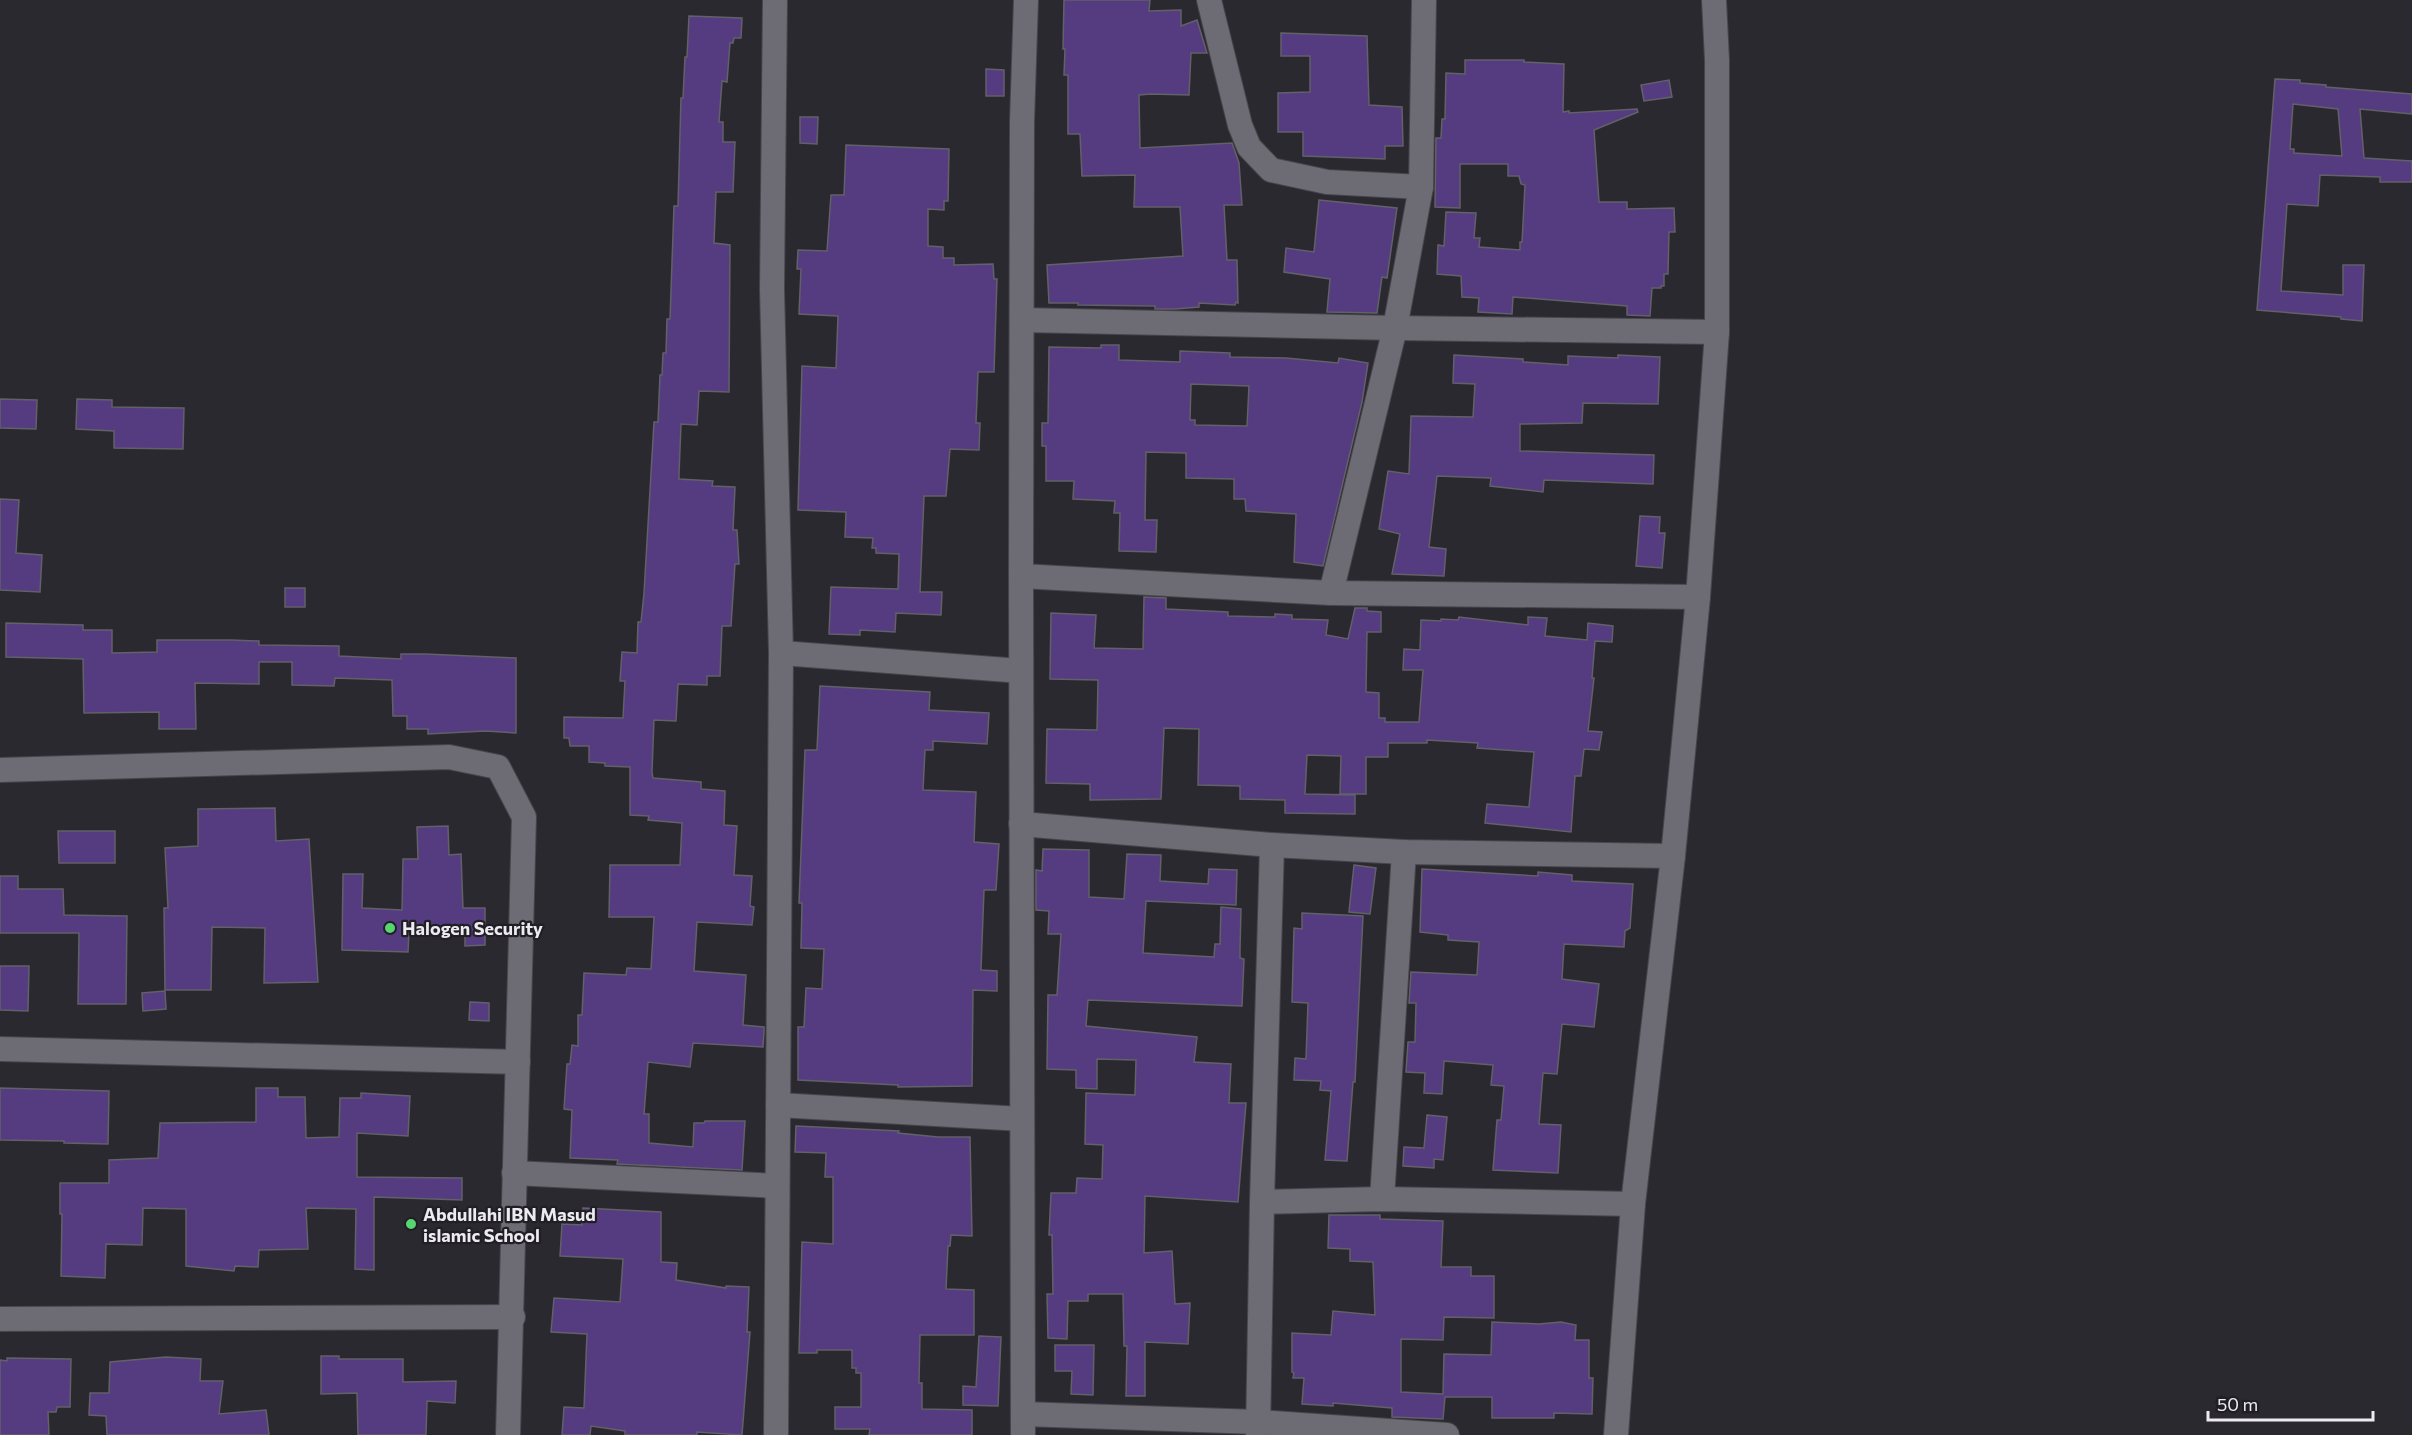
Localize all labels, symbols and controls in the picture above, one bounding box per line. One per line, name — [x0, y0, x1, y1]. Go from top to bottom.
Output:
place label: Halogen Security — [402, 917, 543, 939]
marker: Halogen Security — [383, 921, 397, 935]
place label: Abdullahi IBN Masud islamic School — [423, 1203, 596, 1246]
marker: Abdullahi IBN Masud islamic School — [404, 1217, 418, 1231]
scale bar — [2208, 1384, 2373, 1422]
text: 50 m — [2217, 1393, 2258, 1415]

